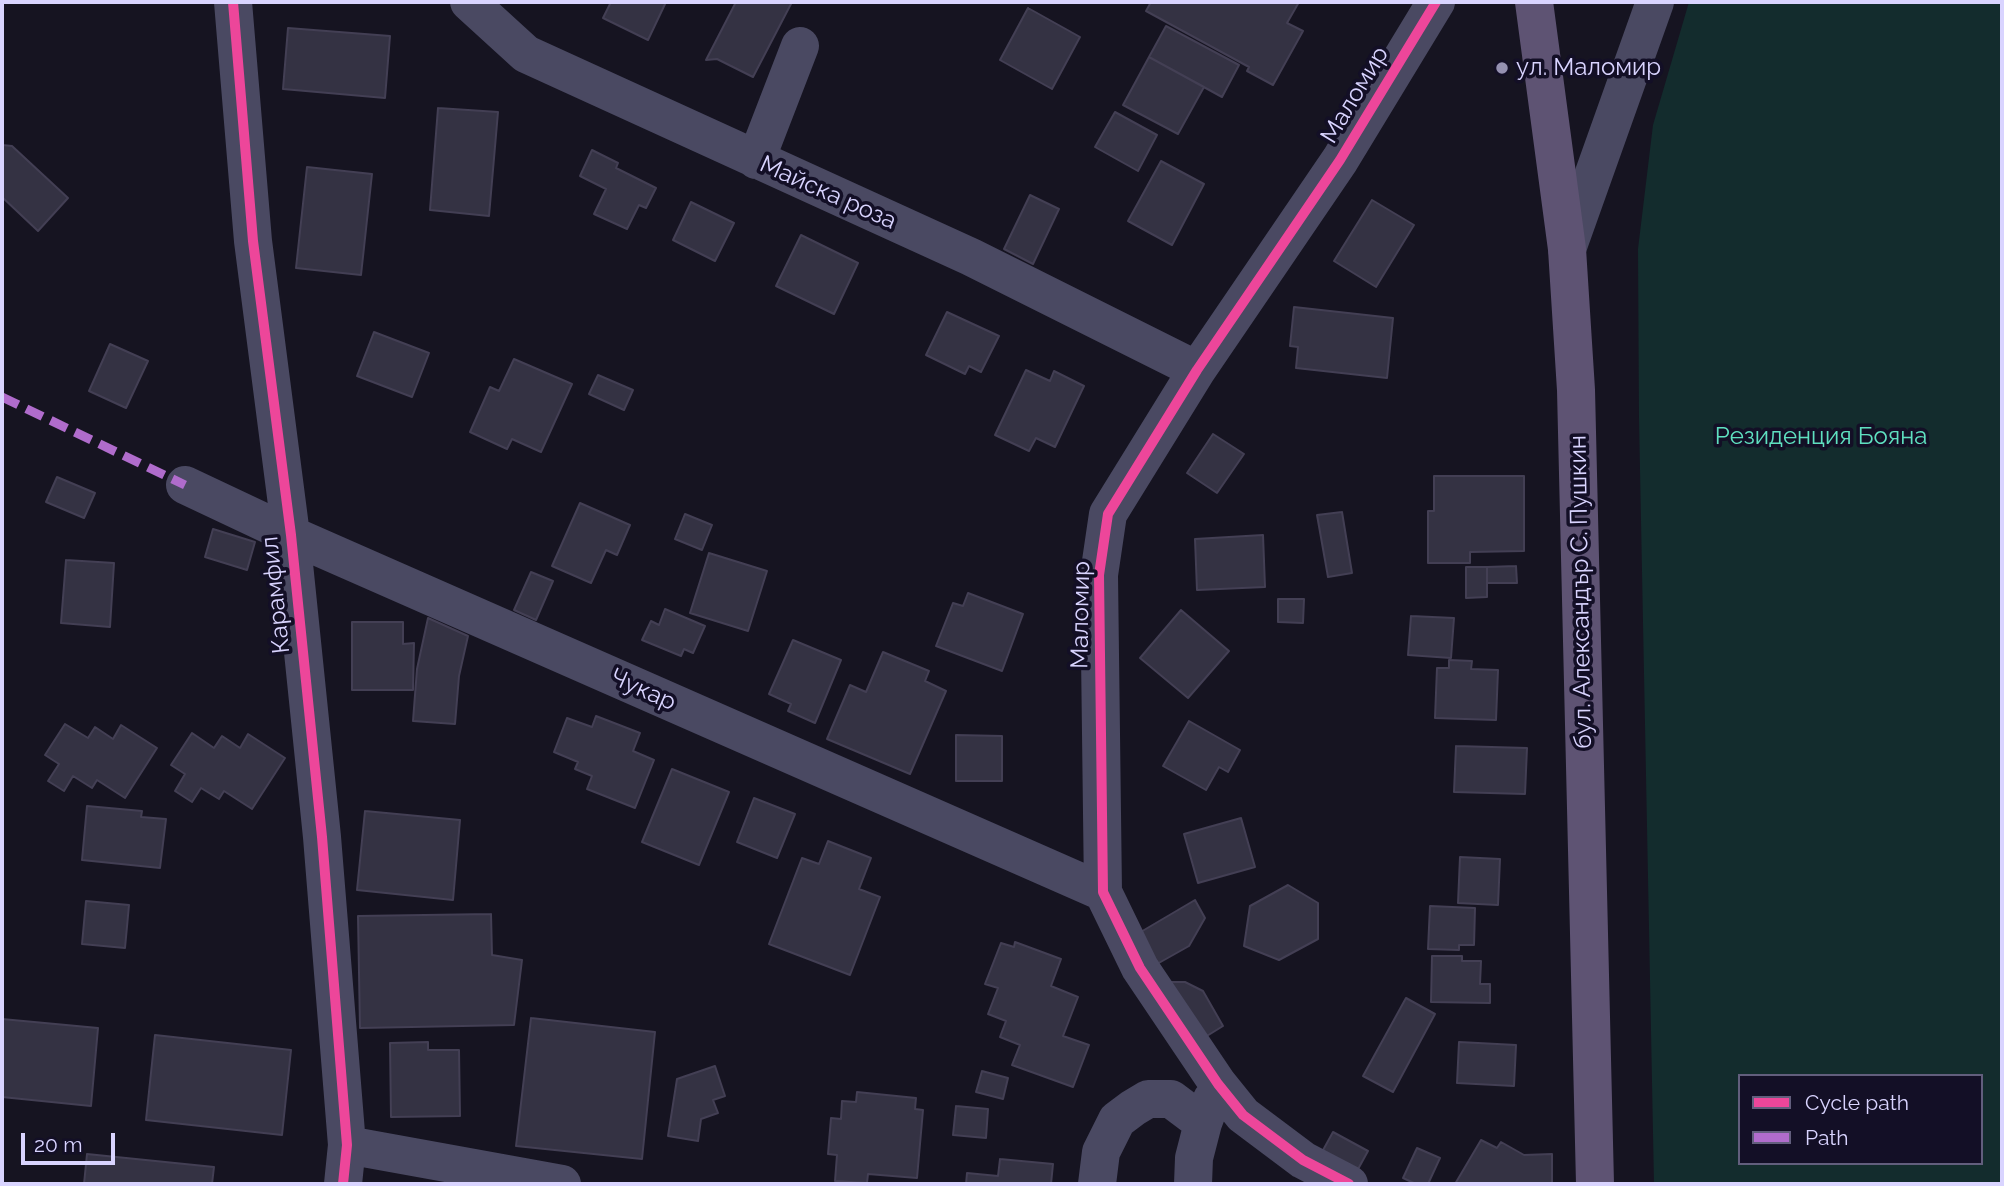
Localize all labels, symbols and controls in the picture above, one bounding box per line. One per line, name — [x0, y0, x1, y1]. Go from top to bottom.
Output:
street label: Маломир — [1315, 41, 1395, 149]
place label: ул. Маломир — [1516, 54, 1661, 82]
marker: ул. Маломир — [1494, 60, 1510, 76]
street label: Майска роза — [755, 150, 901, 236]
park label: Резиденция Бояна — [1715, 423, 1927, 451]
street label: бул. Александър С. Пушкин — [1564, 435, 1598, 749]
street label: Карамфил — [256, 535, 296, 655]
street label: Маломир — [1066, 561, 1096, 669]
street label: Чукар — [606, 663, 680, 717]
legend — [1738, 1074, 1983, 1165]
text: Cycle path — [1805, 1090, 1909, 1115]
scale bar — [24, 1120, 119, 1164]
text: Path — [1805, 1125, 1849, 1150]
text: 20 m — [34, 1132, 82, 1157]

